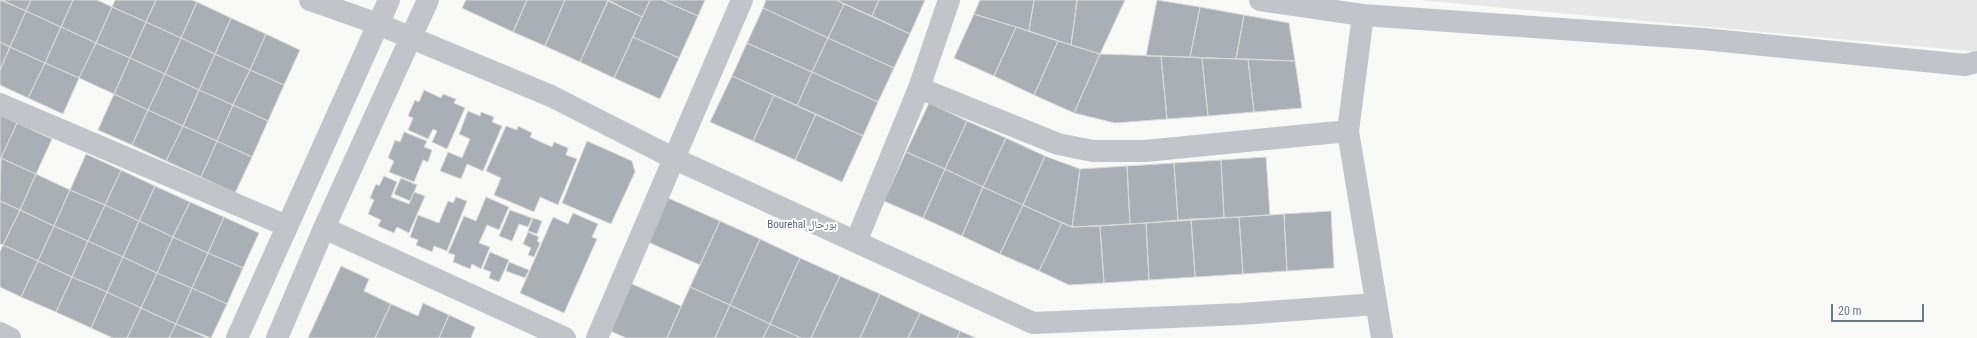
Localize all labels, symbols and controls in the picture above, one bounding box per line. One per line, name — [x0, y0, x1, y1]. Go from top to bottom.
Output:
district label: Bourehal بورحال — [767, 218, 837, 232]
scale bar — [1833, 296, 1926, 322]
text: 20 m — [1838, 304, 1862, 318]

